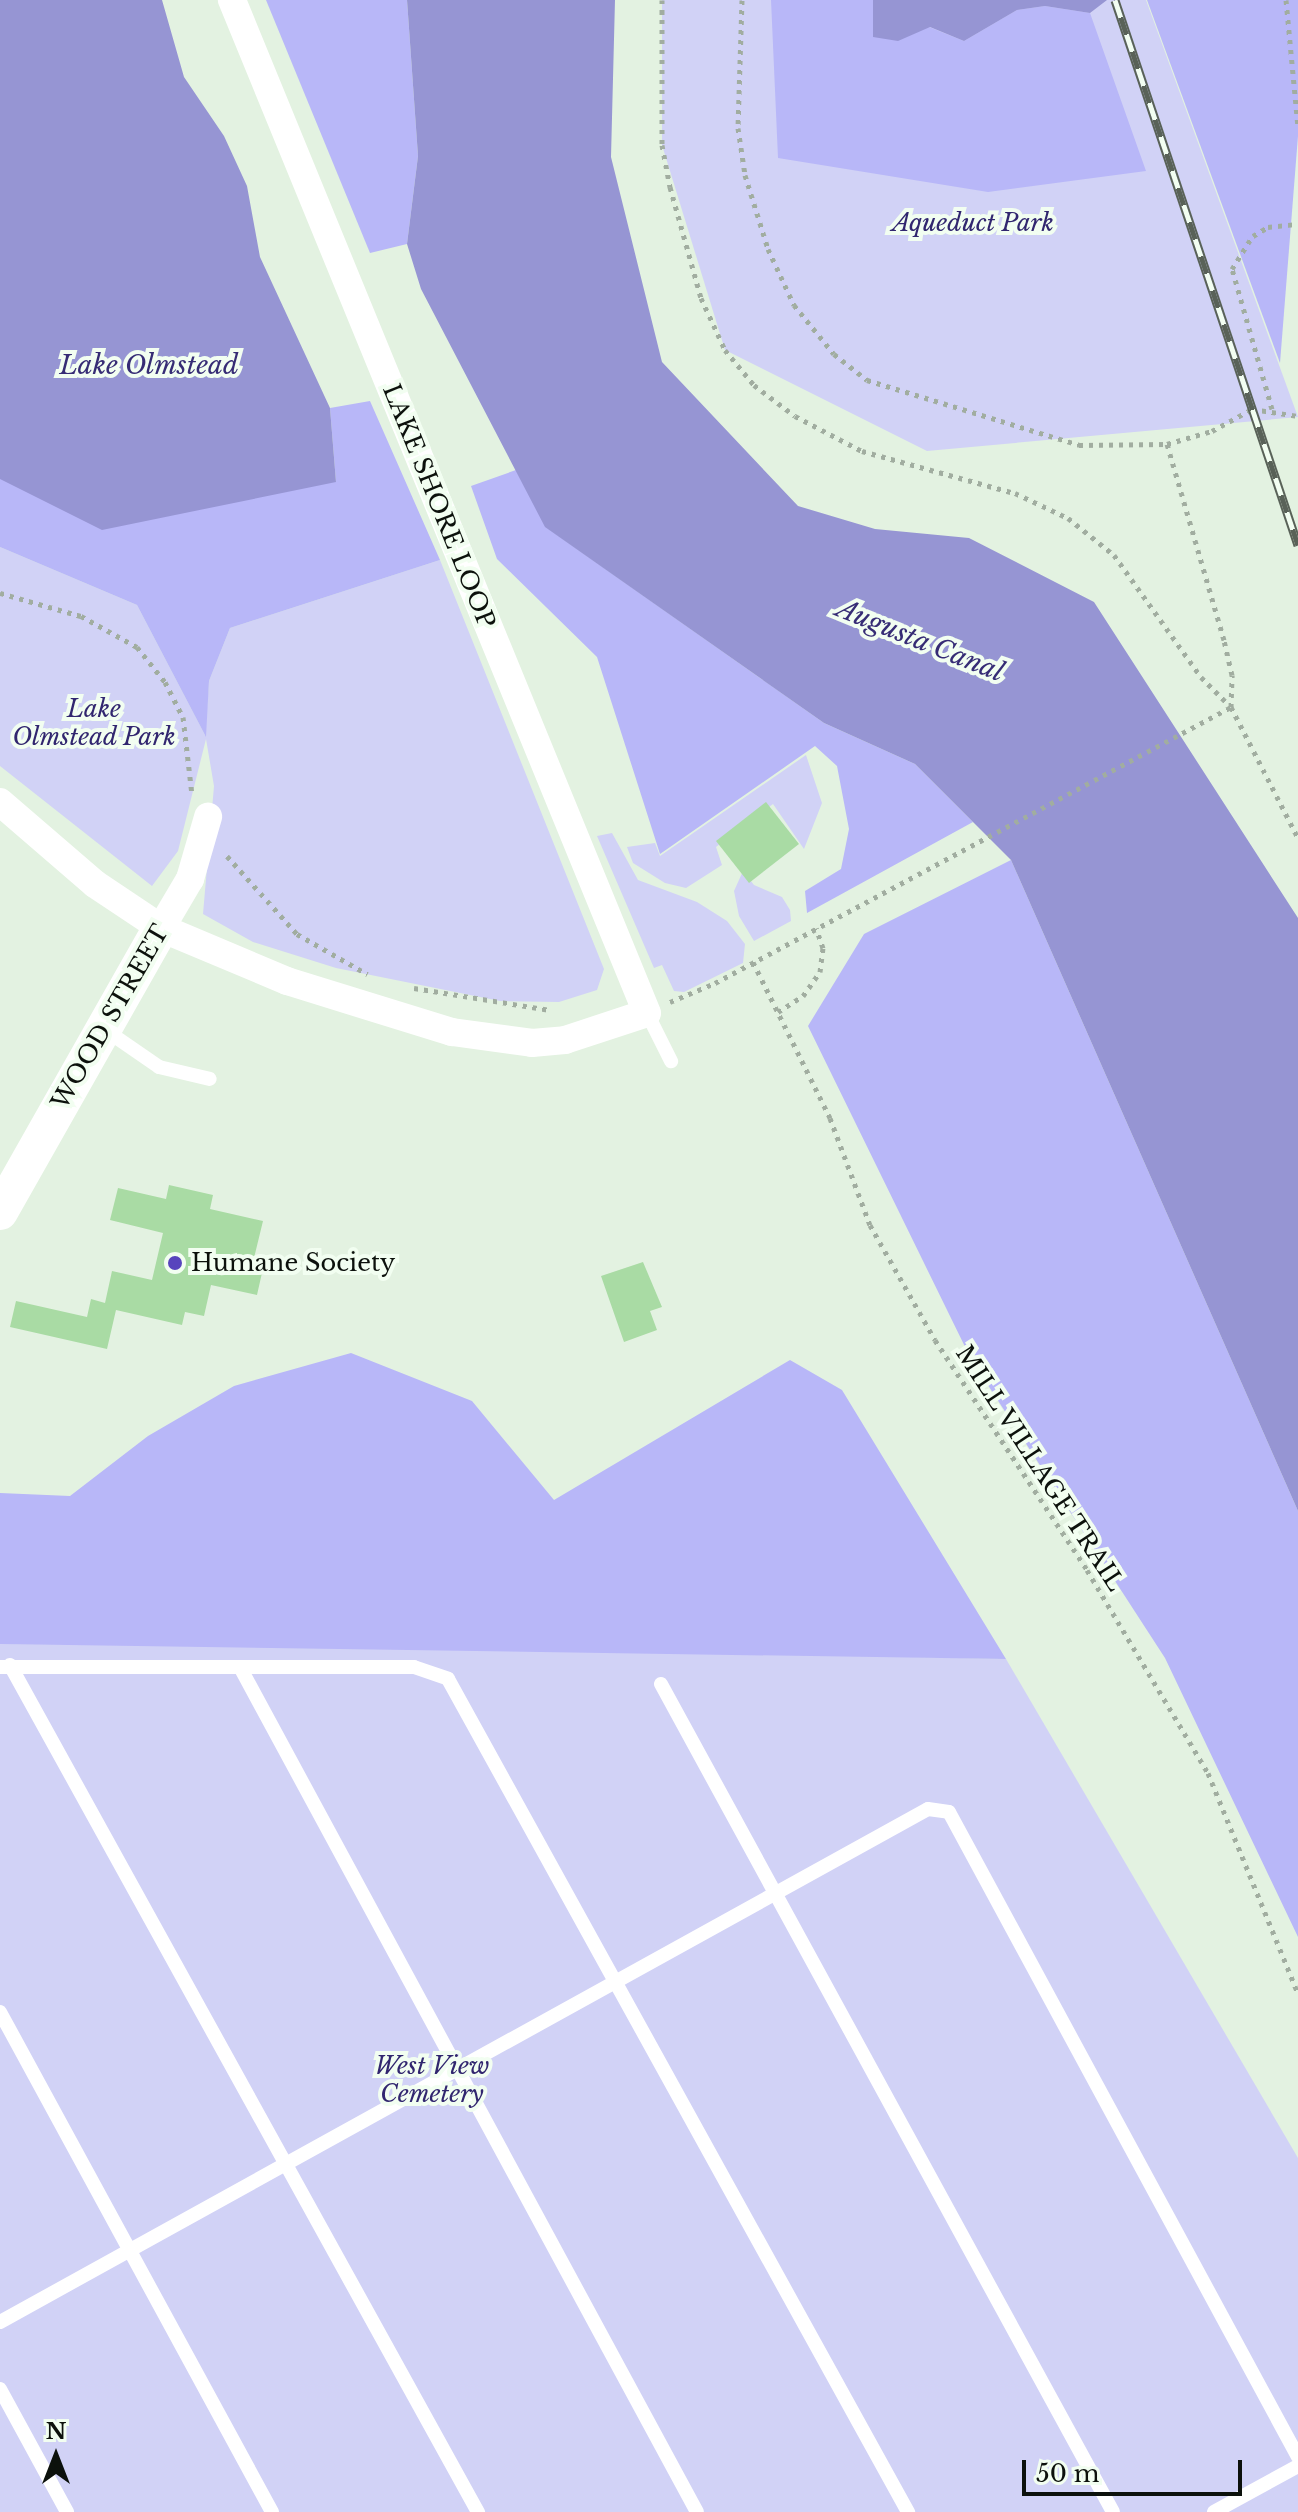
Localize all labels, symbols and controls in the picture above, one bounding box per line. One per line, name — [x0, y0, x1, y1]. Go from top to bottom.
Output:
park label: Aqueduct Park — [892, 209, 1054, 237]
water label: Lake Olmstead — [60, 350, 238, 382]
street label: LAKE SHORE LOOP — [377, 380, 501, 632]
water label: Augusta Canal — [832, 593, 1008, 689]
park label: Lake Olmstead Park — [12, 695, 176, 751]
street label: WOOD STREET — [45, 920, 175, 1114]
place label: Humane Society — [191, 1249, 395, 1277]
marker: Humane Society — [166, 1254, 184, 1272]
street label: MILL VILLAGE TRAIL — [949, 1339, 1131, 1597]
park label: West View Cemetery — [374, 2052, 490, 2108]
north arrow — [16, 2416, 96, 2496]
text: N — [46, 2418, 66, 2445]
scale bar — [1026, 2444, 1246, 2494]
text: 50 m — [1036, 2459, 1099, 2488]

